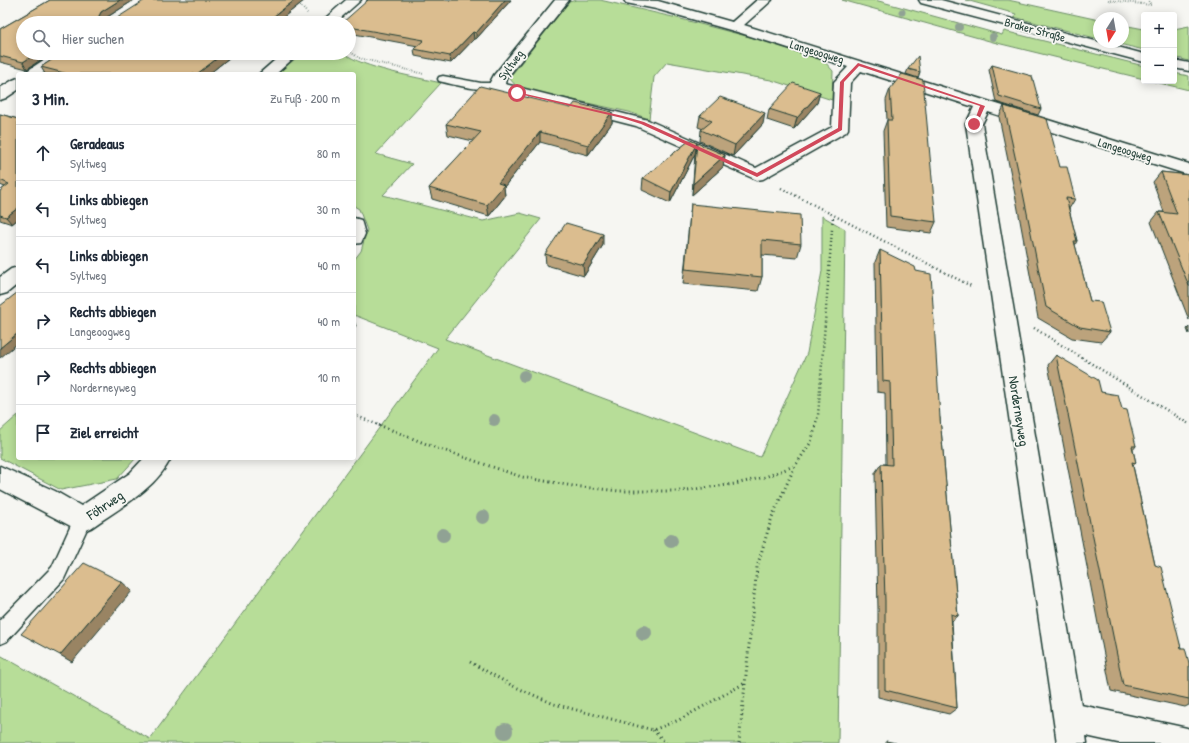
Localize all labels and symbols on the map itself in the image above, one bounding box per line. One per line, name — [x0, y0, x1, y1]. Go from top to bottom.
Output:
north arrow — [1093, 12, 1129, 48]
street label: Braker Straße — [1003, 13, 1068, 46]
street label: Langeoogweg — [788, 35, 846, 68]
street label: Syltweg — [494, 46, 527, 83]
route start — [508, 84, 526, 102]
route end — [965, 115, 983, 133]
street label: Langeoogweg — [1096, 133, 1154, 166]
street label: Norderneyweg — [1004, 374, 1034, 448]
street label: Föhrweg — [82, 485, 127, 525]

